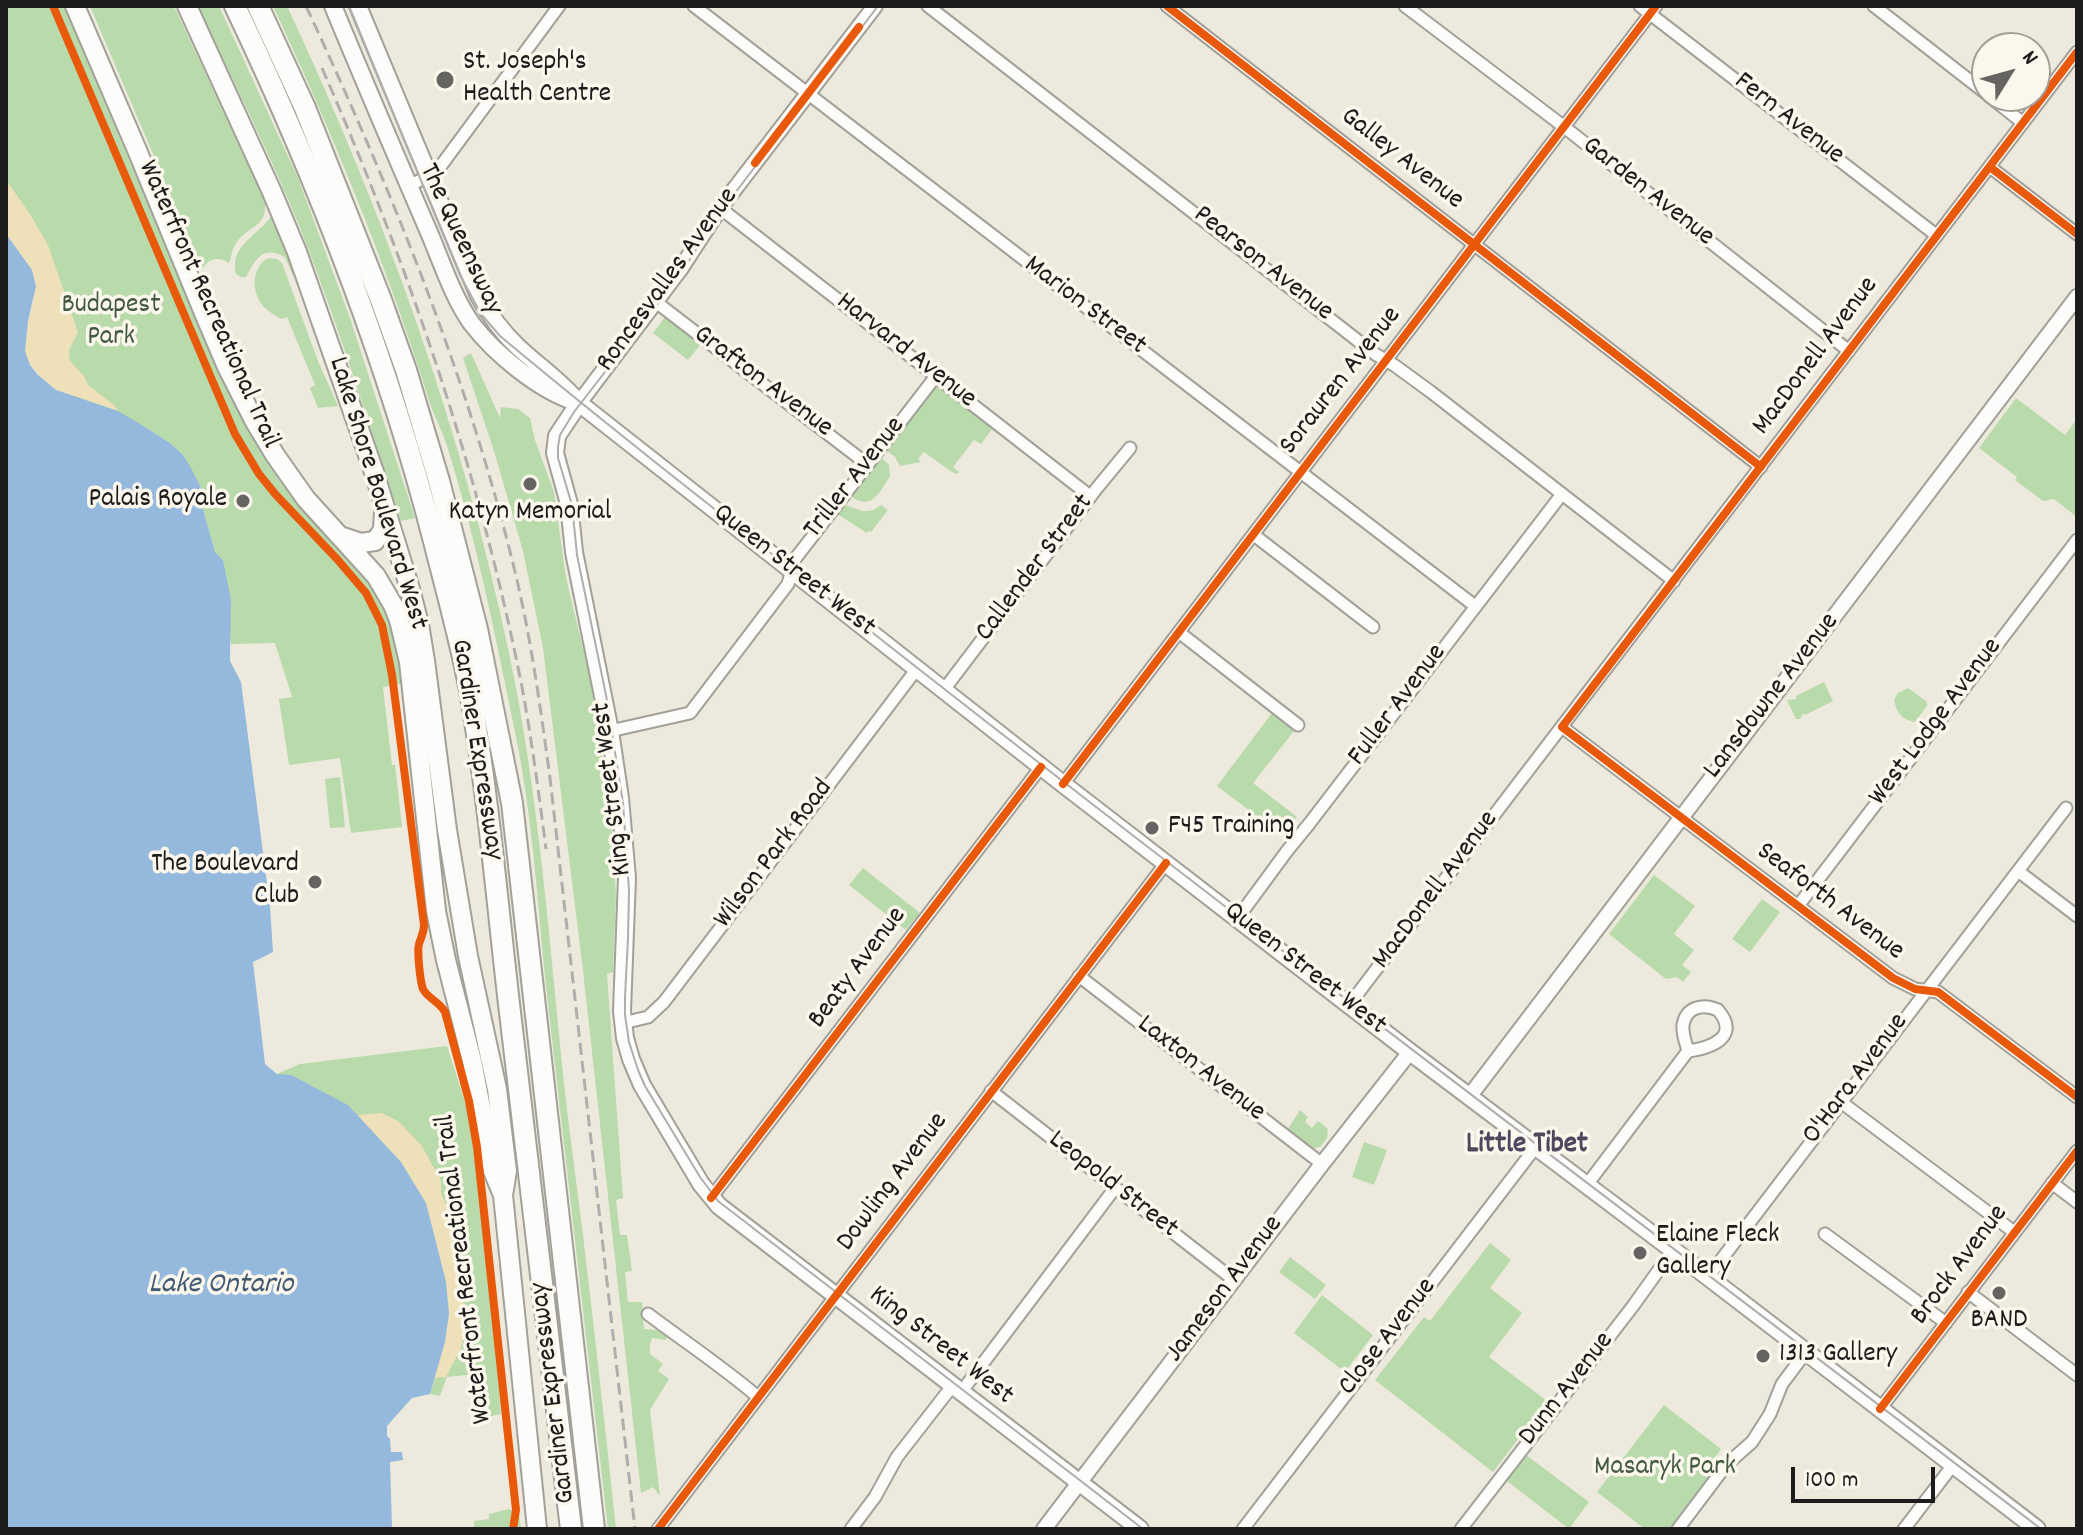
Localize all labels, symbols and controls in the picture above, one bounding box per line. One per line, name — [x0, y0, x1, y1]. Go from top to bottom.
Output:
north arrow — [1971, 32, 2051, 112]
text: N — [2013, 45, 2045, 72]
place label: St. Joseph's Health Centre — [463, 47, 611, 113]
street label: Fern Avenue — [1726, 66, 1850, 174]
marker: St. Joseph's Health Centre — [434, 69, 456, 91]
street label: Galley Avenue — [1333, 101, 1469, 219]
street label: Garden Avenue — [1574, 131, 1720, 255]
street label: Waterfront Recreational Trail — [128, 156, 286, 454]
street label: The Queensway — [409, 159, 509, 321]
street label: Roncesvalles Avenue — [591, 182, 747, 380]
street label: Pearson Avenue — [1185, 200, 1339, 330]
street label: Marion Street — [1016, 250, 1152, 364]
street label: MacDonell Avenue — [1747, 271, 1887, 443]
street label: Harvard Avenue — [828, 287, 982, 417]
park label: Budapest Park — [62, 290, 160, 356]
street label: Sorauren Avenue — [1274, 301, 1410, 463]
street label: Grafton Avenue — [685, 320, 839, 446]
street label: Lake Shore Boulevard West — [318, 353, 434, 635]
street label: Triller Avenue — [798, 411, 914, 547]
marker: Katyn Memorial — [521, 475, 539, 493]
place label: Palais Royale — [88, 484, 227, 518]
street label: Callender Street — [970, 489, 1102, 649]
marker: Palais Royale — [234, 492, 252, 510]
place label: Katyn Memorial — [449, 497, 611, 531]
street label: Queen Street West — [705, 498, 881, 646]
street label: Lansdowne Avenue — [1698, 607, 1848, 787]
street label: West Lodge Avenue — [1863, 632, 2011, 814]
street label: Gardiner Expressway — [441, 637, 509, 863]
street label: Fuller Avenue — [1342, 639, 1456, 773]
street label: King Street West — [587, 700, 641, 878]
street label: Wilson Park Road — [708, 774, 842, 936]
street label: MacDonell Avenue — [1367, 805, 1507, 977]
place label: F45 Training — [1168, 811, 1295, 845]
marker: F45 Training — [1143, 819, 1161, 837]
street label: Seaforth Avenue — [1748, 836, 1910, 970]
place label: The Boulevard Club — [151, 849, 299, 915]
marker: The Boulevard Club — [306, 873, 324, 891]
street label: Queen Street West — [1216, 896, 1392, 1044]
street label: Beaty Avenue — [802, 902, 916, 1036]
street label: O'Hara Avenue — [1797, 1008, 1917, 1152]
street label: Laxton Avenue — [1129, 1009, 1271, 1131]
street label: Dowling Avenue — [831, 1107, 957, 1259]
street label: Waterfront Recreational Trail — [430, 1112, 502, 1426]
street label: Leopold Street — [1040, 1125, 1184, 1247]
district label: Little Tibet — [1466, 1129, 1588, 1165]
street label: Brock Avenue — [1905, 1199, 2017, 1333]
street label: Jameson Avenue — [1160, 1210, 1292, 1370]
place label: Elaine Fleck Gallery — [1656, 1220, 1780, 1286]
marker: Elaine Fleck Gallery — [1631, 1244, 1649, 1262]
water label: Lake Ontario — [149, 1269, 293, 1305]
street label: Close Avenue — [1333, 1272, 1445, 1404]
street label: Gardiner Expressway — [525, 1280, 585, 1506]
street label: King Street West — [861, 1280, 1019, 1414]
marker: BAND — [1990, 1284, 2008, 1302]
place label: BAND — [1971, 1305, 2027, 1339]
street label: Dunn Avenue — [1513, 1326, 1623, 1454]
place label: 1313 Gallery — [1779, 1339, 1897, 1373]
marker: 1313 Gallery — [1754, 1347, 1772, 1365]
scale bar — [1795, 1451, 1939, 1501]
park label: Masaryk Park — [1594, 1452, 1736, 1486]
text: 100 m — [1805, 1464, 1858, 1498]

